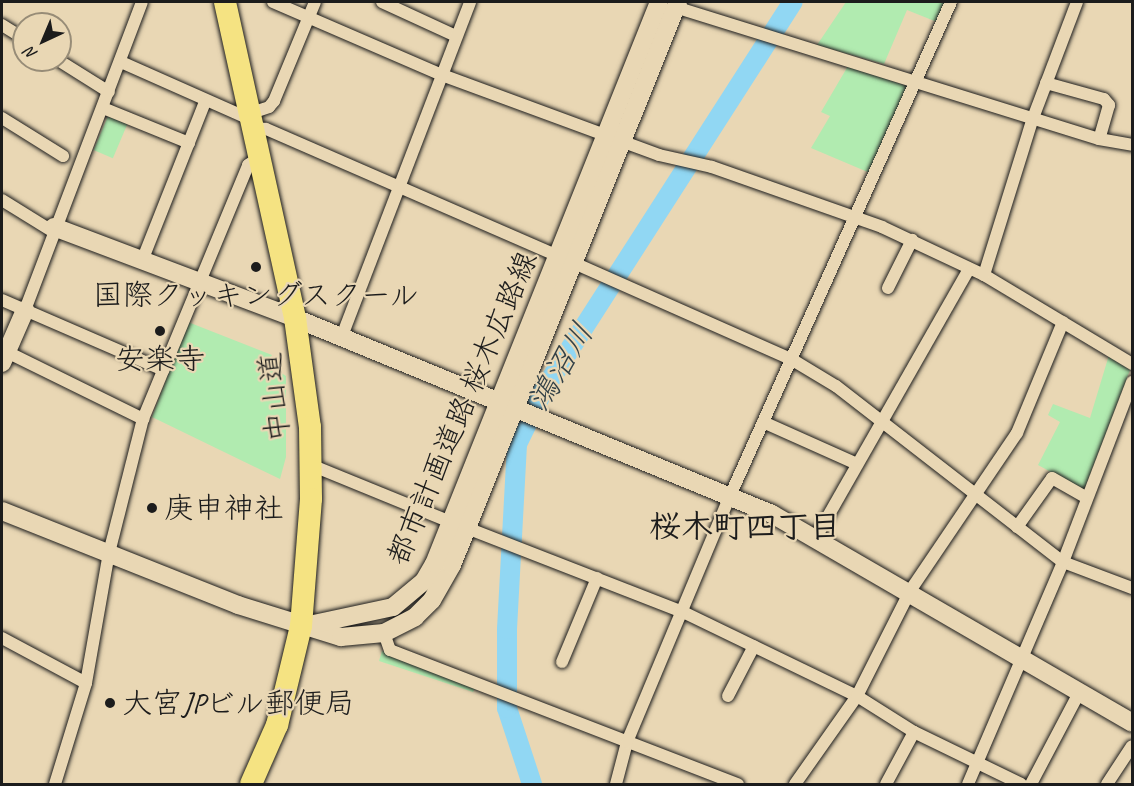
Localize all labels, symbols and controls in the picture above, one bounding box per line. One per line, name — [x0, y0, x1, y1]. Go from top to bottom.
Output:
north arrow — [12, 12, 72, 72]
text: N — [20, 43, 41, 64]
street label: 都市計画道路 桜木広路線 — [380, 246, 544, 570]
marker: 国際クッキングスクール — [249, 260, 263, 274]
place label: 国際クッキングスクール — [91, 277, 421, 313]
water label: 鴻沼川 — [520, 316, 602, 418]
marker: 安楽寺 — [153, 324, 167, 338]
place label: 安楽寺 — [115, 341, 205, 377]
street label: 中山道 — [251, 350, 297, 444]
place label: 庚申神社 — [164, 490, 284, 526]
marker: 庚申神社 — [145, 501, 159, 515]
district label: 桜木町四丁目 — [649, 508, 841, 546]
place label: 大宮JPビル郵便局 — [122, 685, 355, 721]
marker: 大宮JPビル郵便局 — [103, 696, 117, 710]

